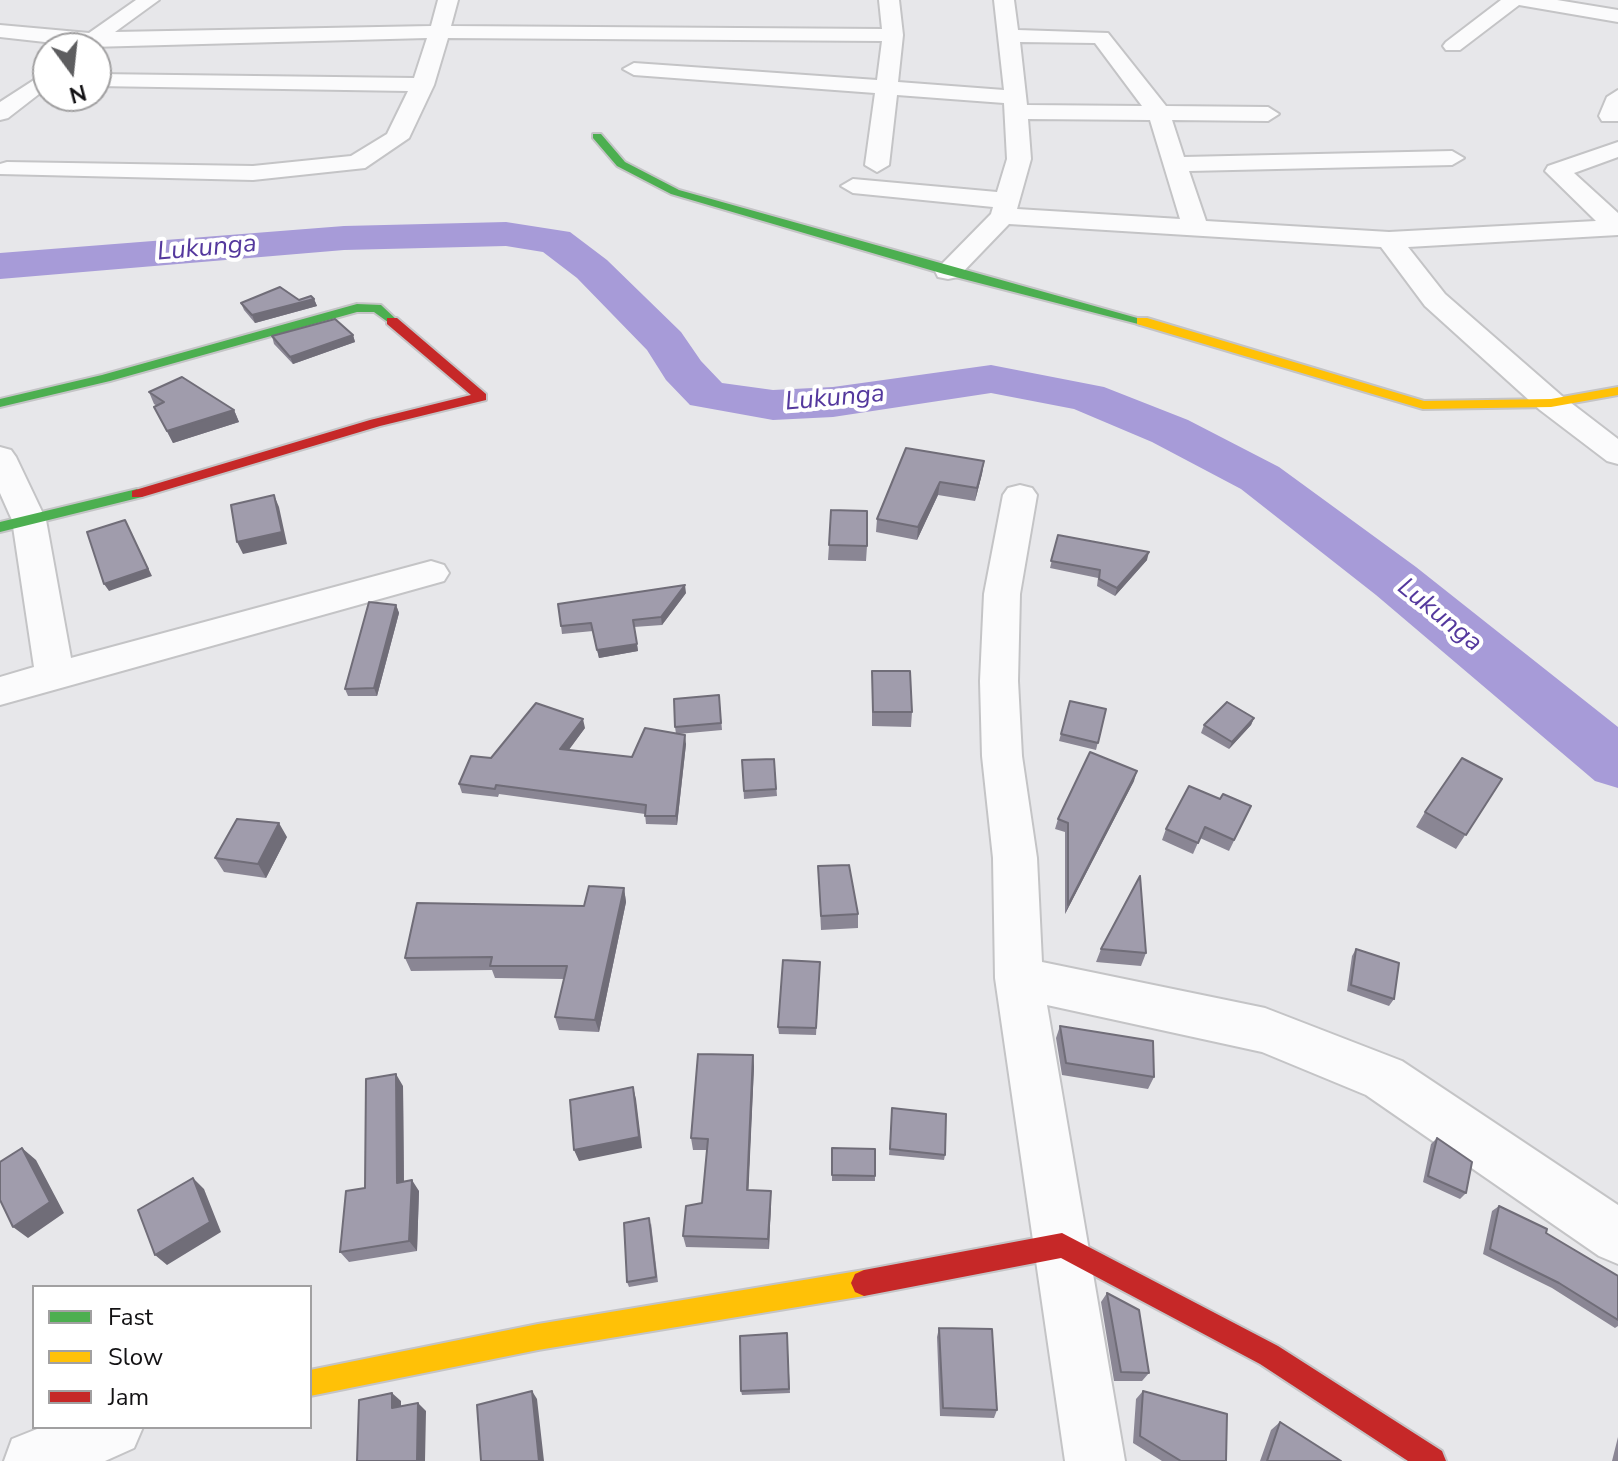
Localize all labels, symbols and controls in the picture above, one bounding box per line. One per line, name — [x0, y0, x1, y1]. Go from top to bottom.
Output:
north arrow — [32, 32, 112, 112]
text: N — [66, 77, 90, 110]
water label: Lukunga — [156, 229, 258, 269]
water label: Lukunga — [784, 379, 886, 419]
water label: Lukunga — [1390, 572, 1488, 660]
legend — [32, 1285, 312, 1429]
text: Fast — [108, 1301, 153, 1333]
text: Slow — [108, 1341, 163, 1373]
text: Jam — [108, 1381, 149, 1413]

